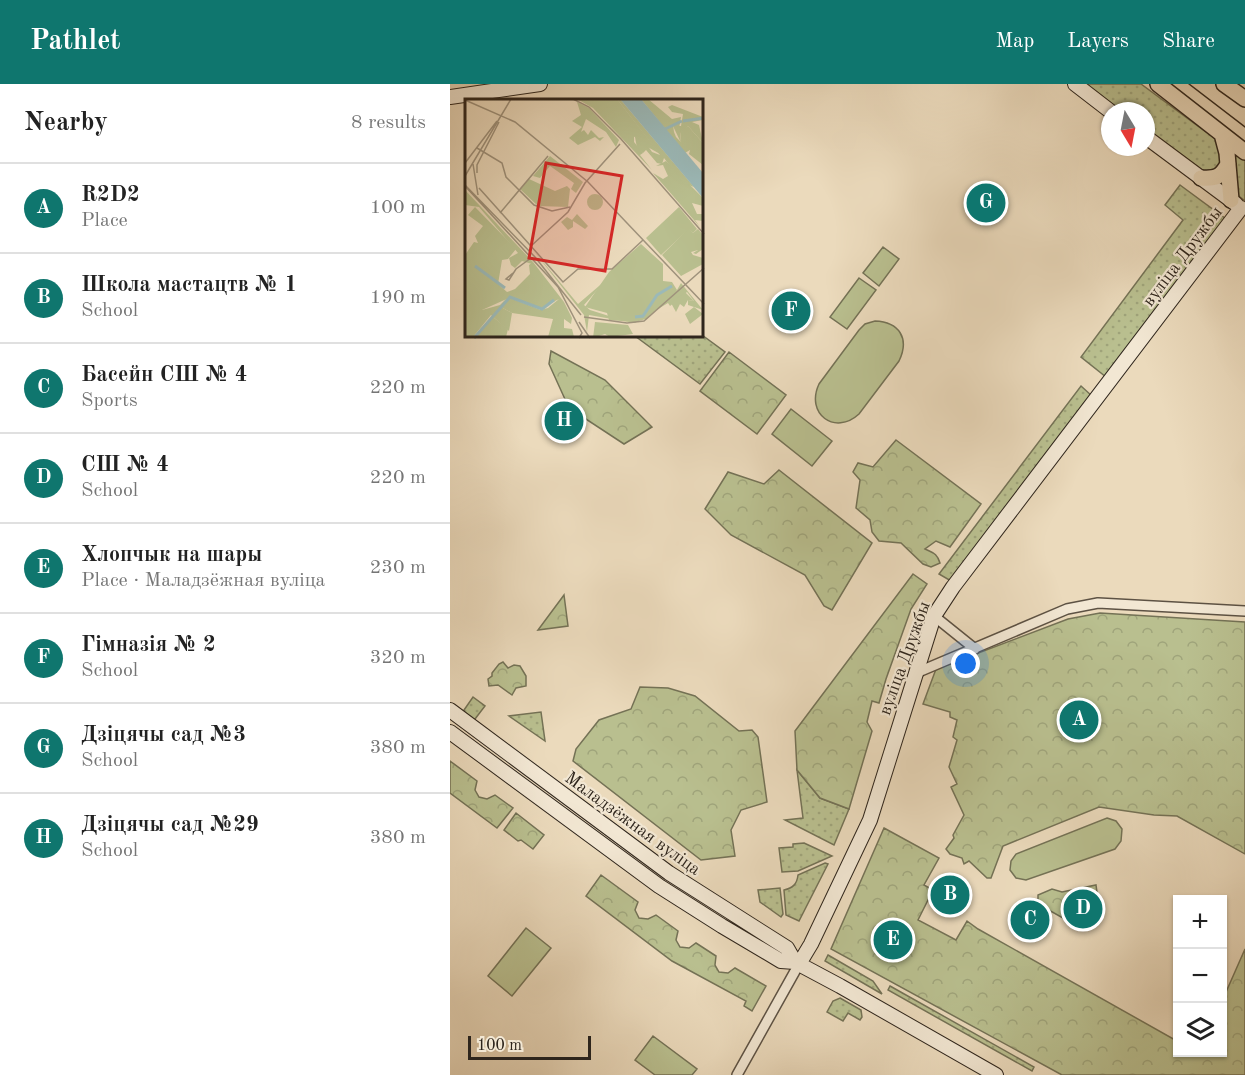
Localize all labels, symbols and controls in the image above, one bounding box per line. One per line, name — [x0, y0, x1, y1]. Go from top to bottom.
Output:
text: Pathlet — [30, 28, 121, 56]
text: Map — [995, 31, 1034, 52]
text: Layers — [1067, 31, 1129, 52]
text: Share — [1162, 31, 1215, 52]
inset map — [465, 99, 704, 338]
north arrow — [1101, 102, 1155, 156]
text: Nearby — [24, 110, 108, 136]
text: 8 results — [351, 113, 426, 133]
pin: G — [966, 180, 1006, 226]
text: R2D2 — [81, 184, 140, 206]
text: A — [36, 198, 51, 218]
text: 100 m — [370, 198, 426, 218]
street label: вуліца Дружбы — [1140, 203, 1226, 310]
text: Place — [81, 211, 128, 231]
text: Школа мастацтв № 1 — [81, 274, 297, 296]
text: B — [36, 288, 51, 308]
text: 190 m — [370, 288, 426, 308]
pin: F — [772, 288, 810, 334]
text: School — [81, 301, 138, 321]
text: Басейн СШ № 4 — [81, 364, 248, 386]
text: C — [37, 378, 50, 398]
text: 220 m — [370, 378, 426, 398]
text: Sports — [81, 391, 138, 411]
pin: H — [544, 398, 584, 444]
text: СШ № 4 — [81, 454, 169, 476]
text: D — [36, 468, 51, 488]
text: 220 m — [370, 468, 426, 488]
text: School — [81, 481, 138, 501]
text: Хлопчык на шары — [81, 544, 262, 566]
text: E — [37, 558, 50, 578]
text: 230 m — [370, 558, 426, 578]
text: Place · Маладзёжная вуліца — [81, 571, 325, 591]
street label: вуліца Дружбы — [876, 599, 934, 718]
text: Гімназія № 2 — [81, 634, 216, 656]
text: F — [37, 648, 50, 668]
text: 320 m — [370, 648, 426, 668]
your location — [951, 649, 980, 678]
text: School — [81, 661, 138, 681]
pin: A — [1060, 698, 1098, 742]
text: Дзіцячы сад №3 — [81, 724, 246, 746]
text: G — [36, 738, 51, 758]
text: 380 m — [370, 738, 426, 758]
text: School — [81, 751, 138, 771]
street label: Маладзёжная вуліца — [561, 769, 704, 879]
text: Дзіцячы сад №29 — [81, 814, 259, 836]
text: H — [35, 828, 52, 848]
text: 380 m — [370, 828, 426, 848]
text: School — [81, 841, 138, 861]
pin: B — [930, 872, 970, 918]
pin: D — [1064, 886, 1102, 932]
map controls — [1173, 895, 1227, 1057]
button: + — [1173, 895, 1227, 949]
pin: C — [1010, 898, 1050, 942]
pin: E — [874, 918, 912, 962]
button: − — [1173, 949, 1227, 1003]
button: layers — [1173, 1003, 1227, 1057]
scale bar — [468, 1033, 591, 1060]
text: 100 m — [477, 1038, 522, 1054]

